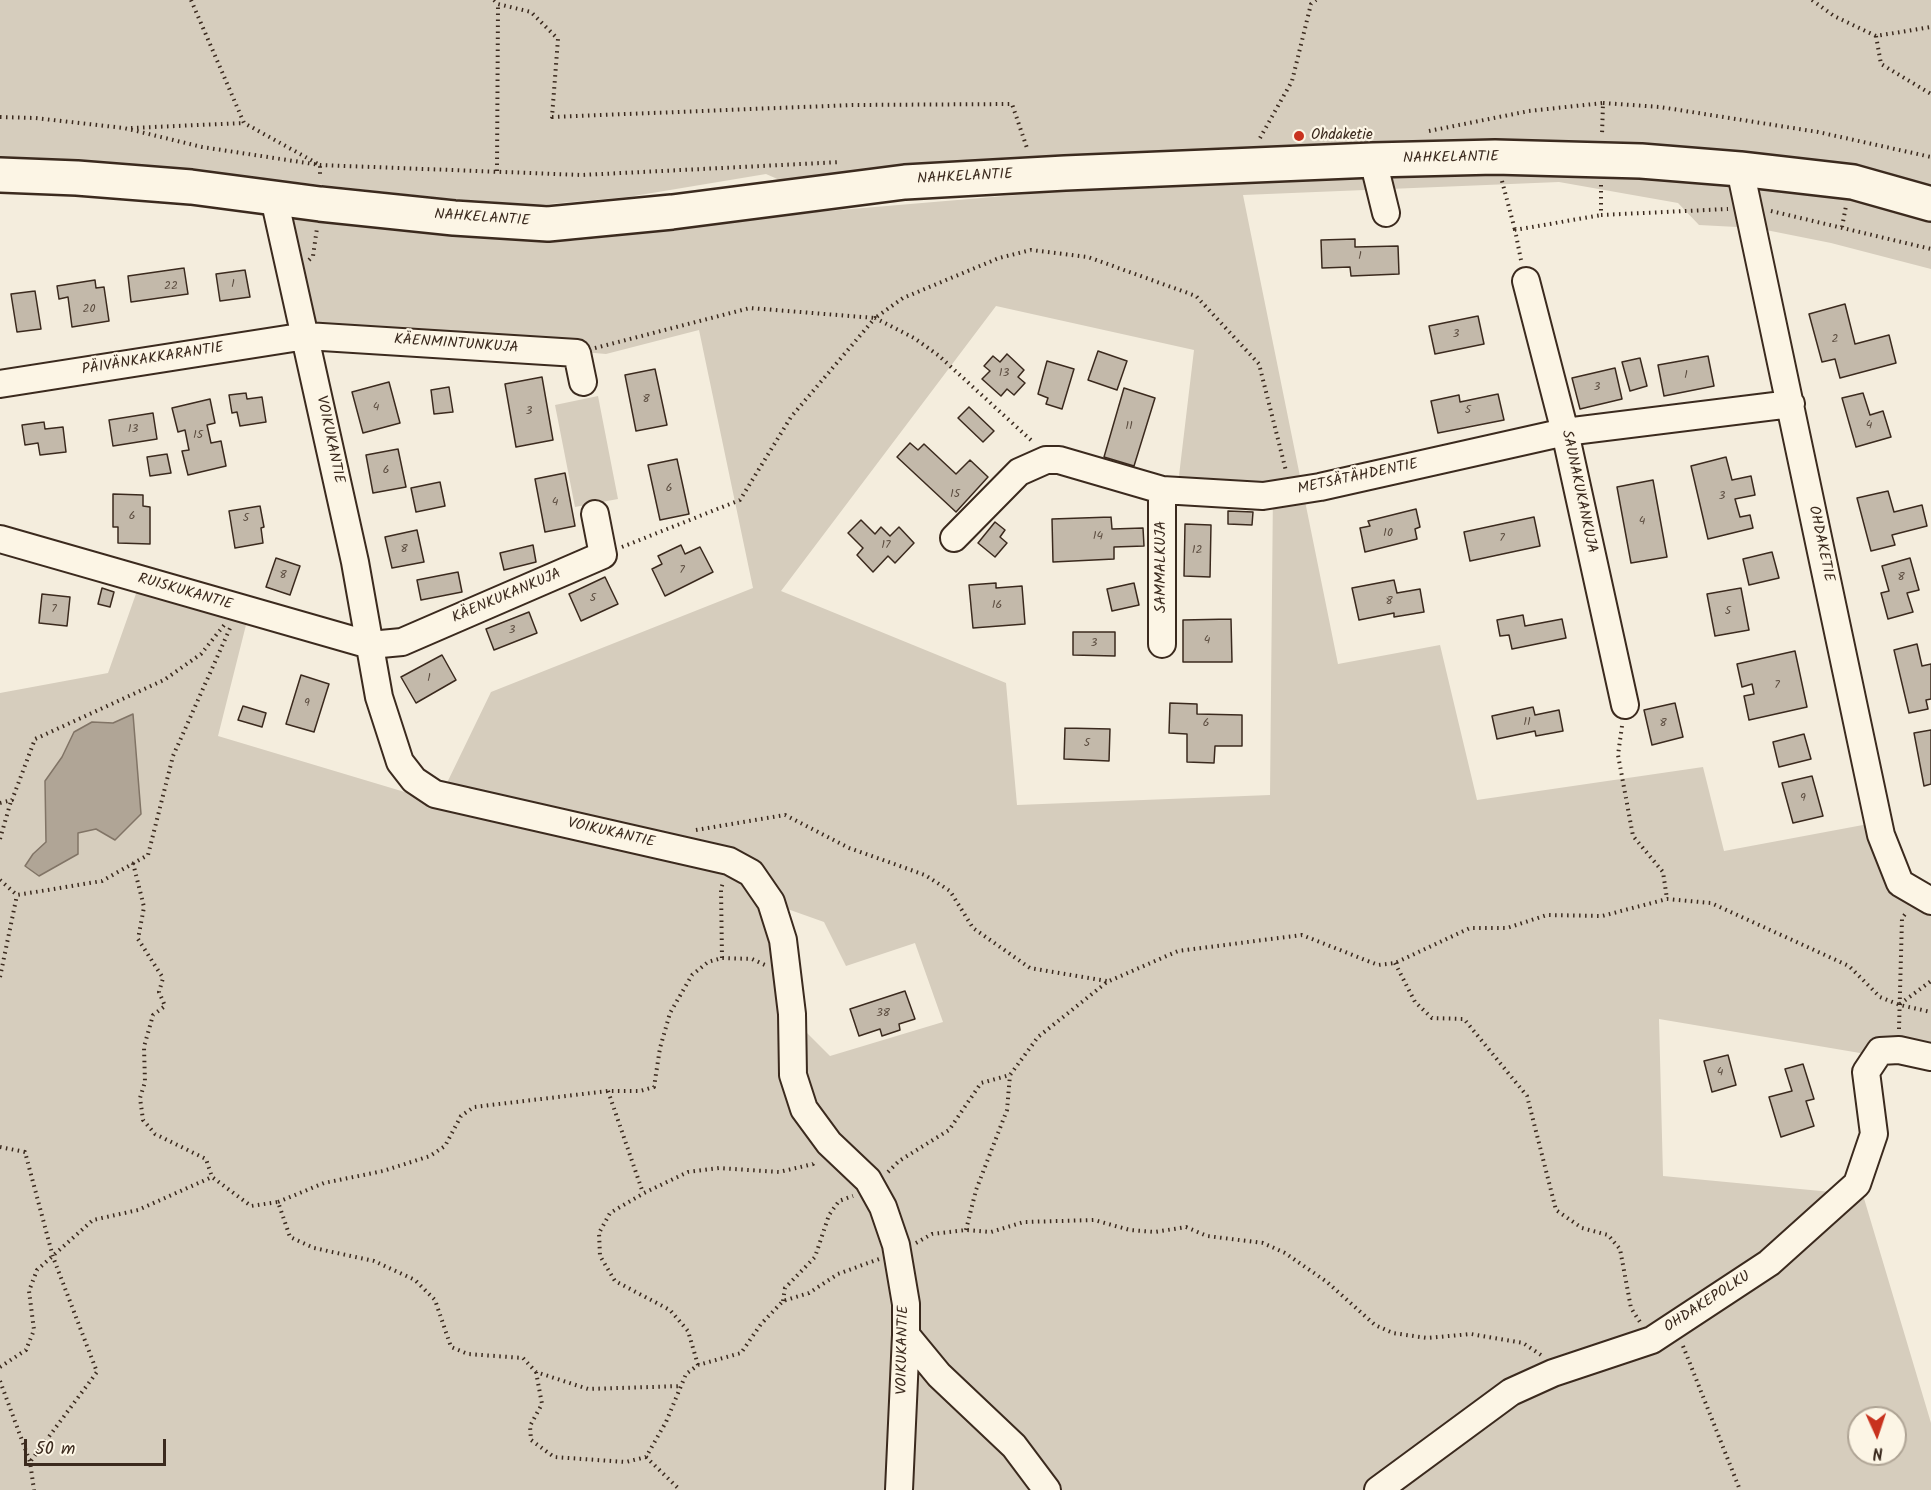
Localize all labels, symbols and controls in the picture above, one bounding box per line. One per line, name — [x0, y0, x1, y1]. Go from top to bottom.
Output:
place label: Ohdaketie — [1311, 127, 1373, 145]
marker: Ohdaketie — [1292, 129, 1306, 143]
street label: NAHKELANTIE — [1403, 149, 1499, 169]
street label: NAHKELANTIE — [917, 167, 1013, 189]
street label: NAHKELANTIE — [434, 207, 530, 231]
house number: 1 — [1358, 250, 1362, 264]
house number: 1 — [231, 278, 235, 292]
house number: 22 — [164, 280, 178, 294]
house number: 20 — [83, 303, 95, 317]
house number: 3 — [1453, 328, 1459, 342]
street label: KÄENMINTUNKUJA — [393, 332, 519, 358]
house number: 2 — [1832, 333, 1838, 347]
street label: PÄIVÄNKAKKARANTIE — [81, 340, 225, 380]
house number: 13 — [999, 367, 1009, 381]
house number: 1 — [1684, 369, 1688, 383]
house number: 3 — [1594, 381, 1600, 395]
house number: 8 — [642, 393, 650, 407]
street label: VOIKUKANTIE — [311, 394, 347, 486]
house number: 4 — [373, 401, 379, 415]
house number: 5 — [1465, 404, 1471, 418]
house number: 3 — [526, 405, 532, 419]
house number: 4 — [1866, 419, 1872, 433]
house number: 11 — [1125, 420, 1133, 434]
house number: 13 — [128, 423, 138, 437]
house number: 15 — [193, 429, 203, 443]
street label: SAUNAKUKANKUJA — [1556, 429, 1600, 555]
street label: METSÄTÄHDENTIE — [1296, 456, 1420, 500]
house number: 6 — [383, 464, 389, 478]
house number: 6 — [666, 482, 672, 496]
house number: 15 — [950, 488, 960, 502]
house number: 3 — [1719, 490, 1725, 504]
house number: 4 — [552, 496, 558, 510]
street label: OHDAKETIE — [1803, 504, 1837, 584]
house number: 6 — [129, 510, 135, 524]
house number: 5 — [243, 512, 249, 526]
house number: 4 — [1639, 515, 1645, 529]
street label: SAMMALKUJA — [1153, 521, 1171, 613]
house number: 10 — [1383, 527, 1393, 541]
house number: 14 — [1093, 530, 1103, 544]
house number: 7 — [1499, 532, 1505, 546]
house number: 17 — [881, 539, 891, 553]
house number: 8 — [400, 543, 408, 557]
house number: 12 — [1192, 544, 1202, 558]
house number: 7 — [679, 564, 685, 578]
street label: KÄENKUKANKUJA — [450, 566, 564, 628]
house number: 8 — [279, 569, 287, 583]
street label: RUISKUKANTIE — [136, 571, 234, 615]
house number: 8 — [1897, 571, 1905, 585]
house number: 5 — [590, 592, 596, 606]
house number: 8 — [1385, 595, 1393, 609]
house number: 16 — [992, 599, 1002, 613]
house number: 7 — [51, 603, 57, 617]
house number: 5 — [1725, 605, 1731, 619]
house number: 3 — [509, 624, 515, 638]
house number: 4 — [1204, 634, 1210, 648]
house number: 3 — [1091, 637, 1097, 651]
house number: 1 — [427, 672, 431, 686]
house number: 7 — [1774, 679, 1780, 693]
house number: 9 — [304, 697, 310, 711]
house number: 11 — [1523, 716, 1531, 730]
house number: 6 — [1203, 717, 1209, 731]
house number: 8 — [1659, 717, 1667, 731]
house number: 5 — [1084, 737, 1090, 751]
house number: 9 — [1800, 792, 1806, 806]
street label: VOIKUKANTIE — [565, 815, 657, 853]
house number: 38 — [876, 1007, 890, 1021]
house number: 4 — [1717, 1066, 1723, 1080]
street label: OHDAKEPOLKU — [1662, 1268, 1754, 1338]
street label: VOIKUKANTIE — [894, 1305, 914, 1395]
north arrow — [1847, 1406, 1907, 1466]
scale bar — [27, 1427, 170, 1465]
text: 50 m — [35, 1435, 75, 1464]
text: N — [1872, 1440, 1884, 1465]

